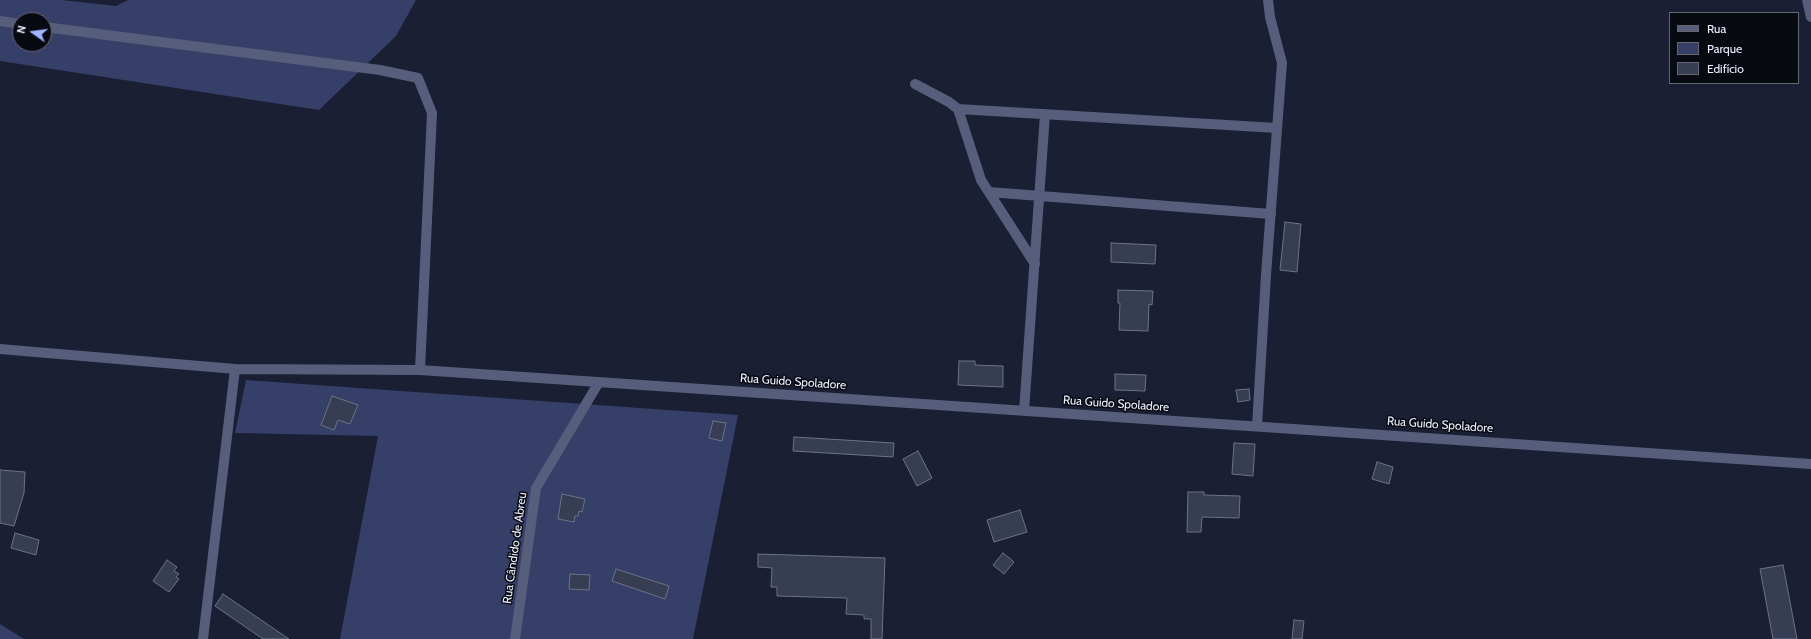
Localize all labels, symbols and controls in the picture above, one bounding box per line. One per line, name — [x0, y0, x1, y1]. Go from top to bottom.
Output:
north arrow — [12, 12, 52, 52]
legend — [1669, 12, 1799, 84]
text: Rua — [1707, 21, 1726, 36]
text: N — [14, 24, 29, 35]
text: Parque — [1707, 41, 1742, 56]
text: Edifício — [1707, 61, 1744, 76]
street label: Rua Guido Spoladore — [739, 371, 847, 393]
street label: Rua Guido Spoladore — [1062, 393, 1170, 415]
street label: Rua Guido Spoladore — [1386, 414, 1494, 436]
street label: Rua Cândido de Abreu — [500, 491, 530, 605]

